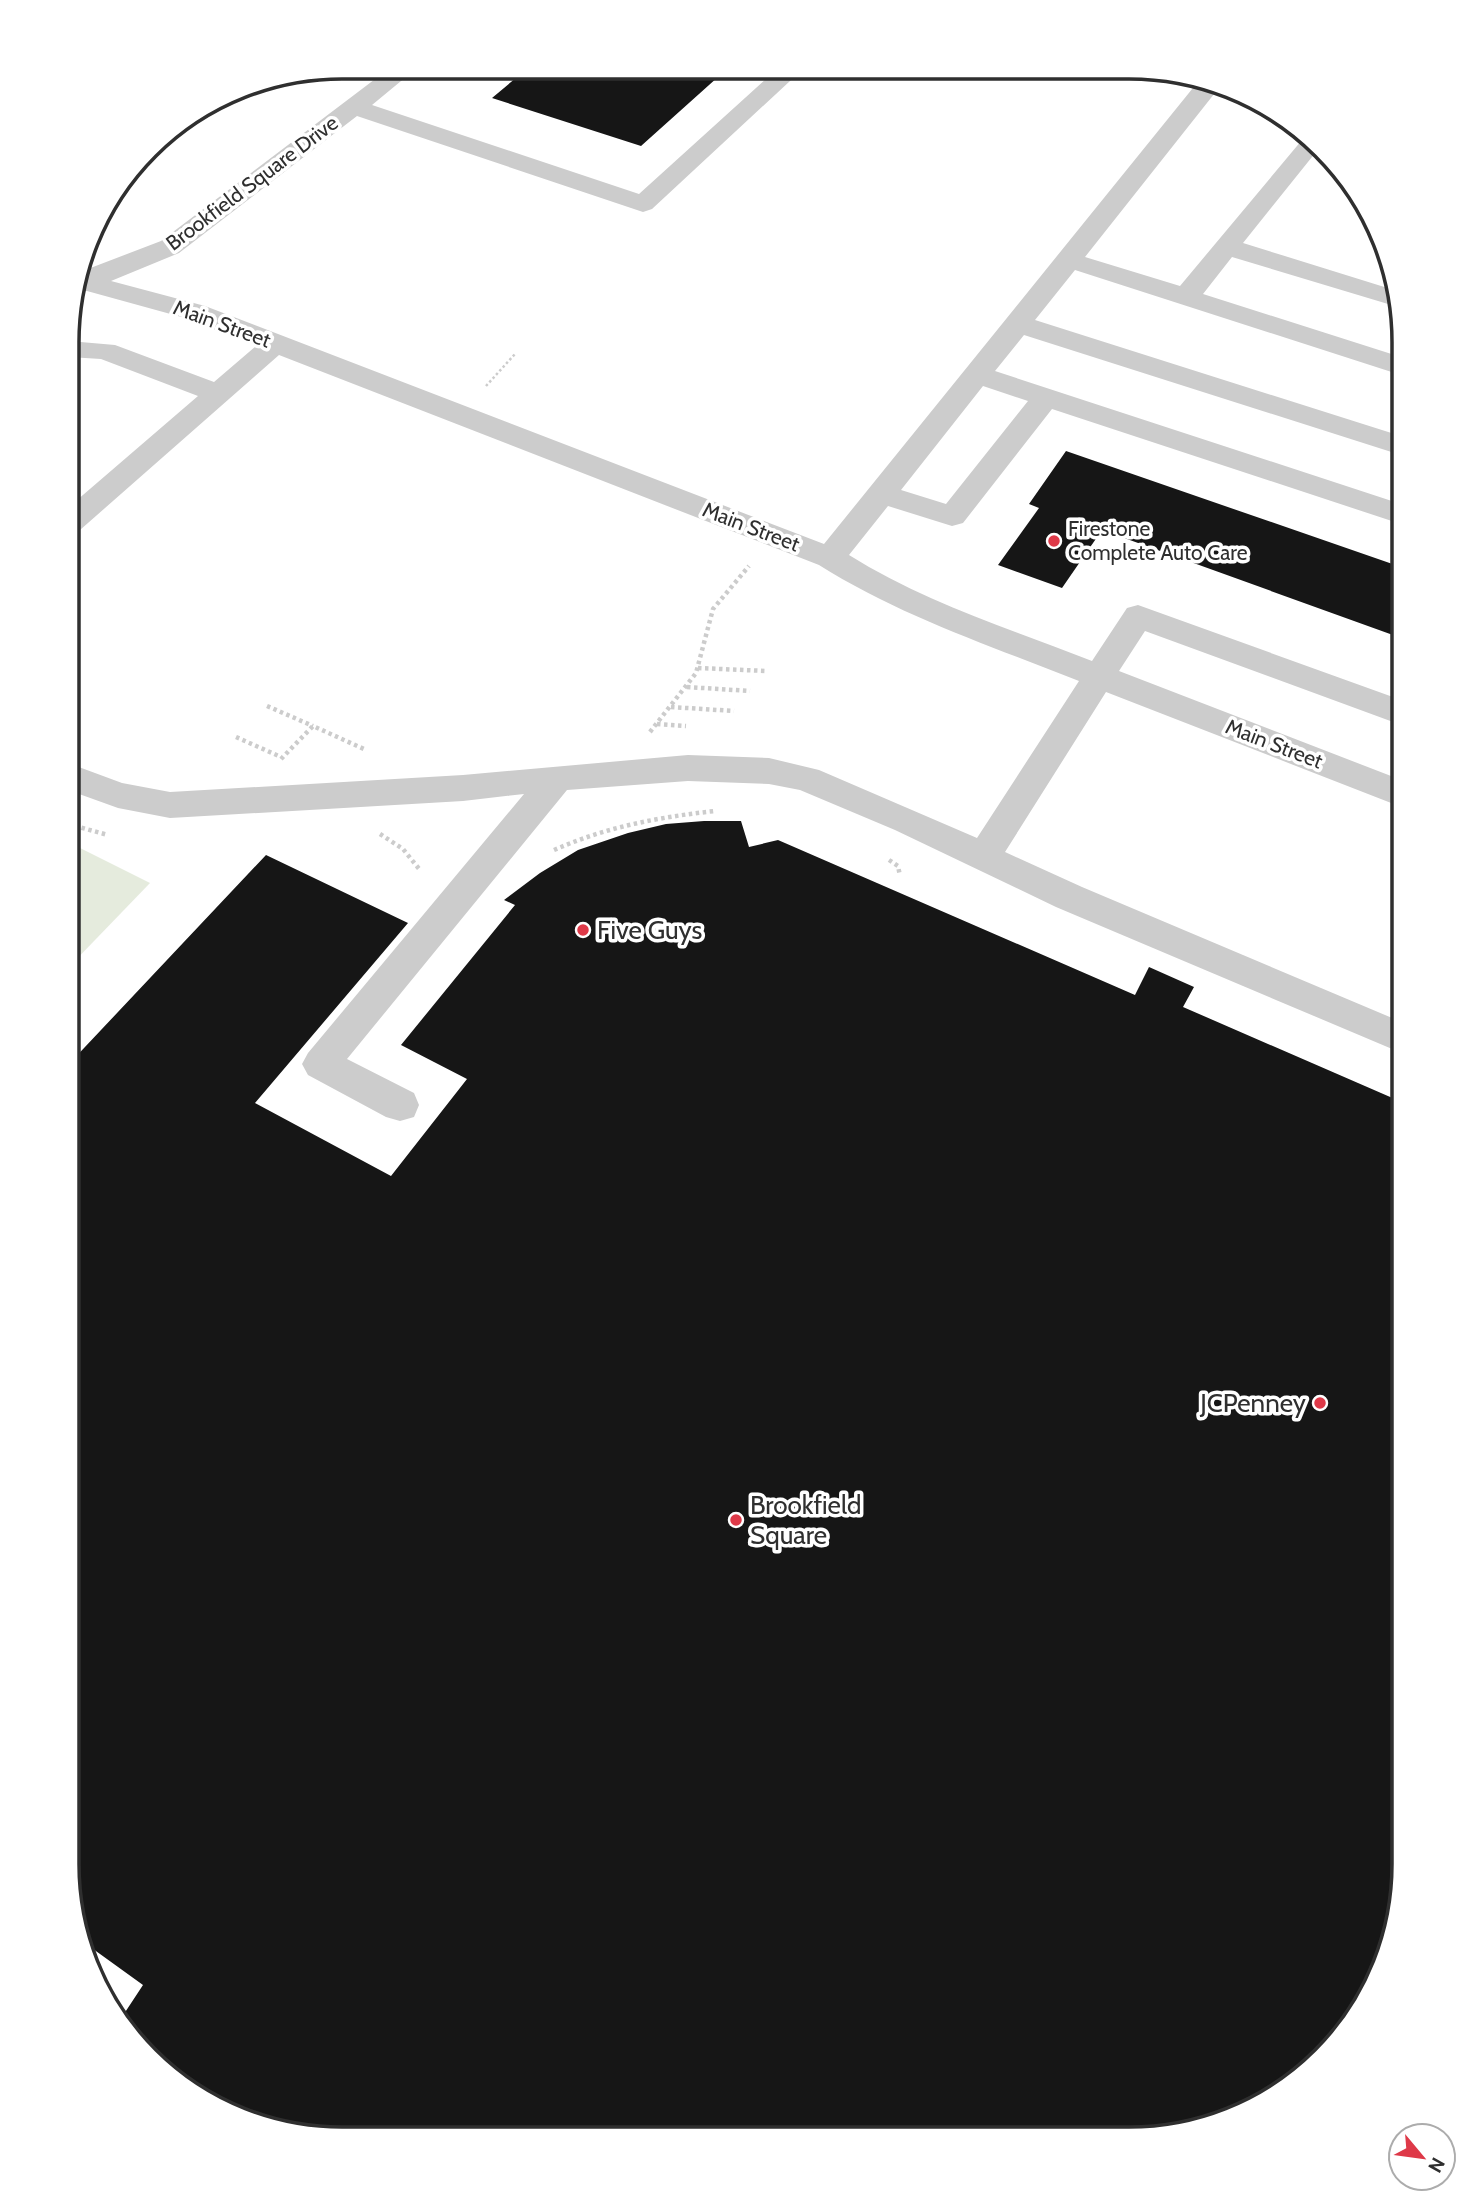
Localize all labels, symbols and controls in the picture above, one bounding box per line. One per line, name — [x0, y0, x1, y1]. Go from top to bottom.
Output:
street label: Brookfield Square Drive — [161, 110, 343, 255]
street label: Main Street — [170, 294, 274, 353]
street label: Main Street — [699, 497, 803, 556]
place label: Firestone Complete Auto Care — [1068, 516, 1248, 565]
marker: Firestone Complete Auto Care — [1046, 533, 1062, 549]
street label: Main Street — [1222, 714, 1326, 773]
place label: Five Guys — [597, 914, 703, 946]
marker: Five Guys — [575, 922, 591, 938]
place label: JCPenney — [1199, 1387, 1306, 1419]
marker: JCPenney — [1312, 1395, 1328, 1411]
place label: Brookfield Square — [750, 1489, 861, 1551]
marker: Brookfield Square — [728, 1512, 744, 1528]
north arrow — [1387, 2122, 1457, 2192]
text: N — [1423, 2154, 1450, 2176]

